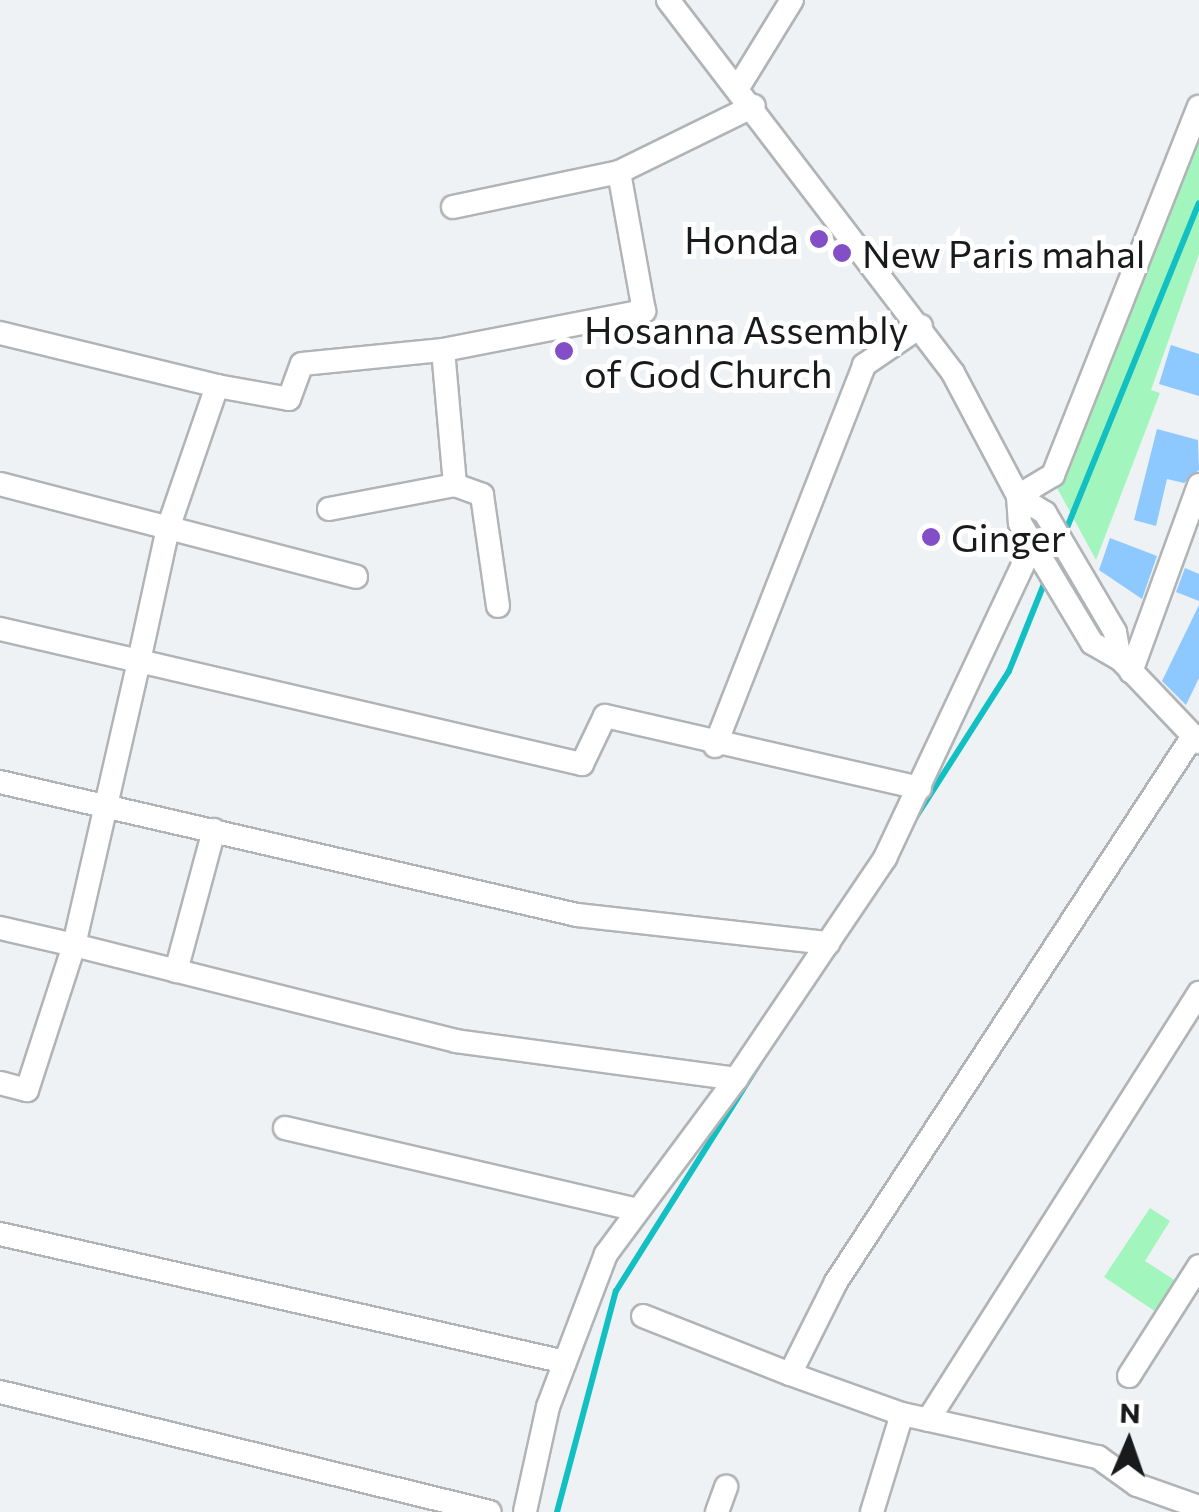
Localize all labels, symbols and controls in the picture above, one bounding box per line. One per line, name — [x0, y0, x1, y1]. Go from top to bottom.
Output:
place label: Honda — [684, 216, 799, 262]
marker: Honda — [808, 228, 830, 250]
place label: New Paris mahal — [862, 230, 1145, 276]
marker: New Paris mahal — [831, 242, 853, 264]
place label: Hosanna Assembly of God Church — [584, 306, 908, 396]
marker: Hosanna Assembly of God Church — [553, 340, 575, 362]
place label: Ginger — [951, 514, 1066, 560]
marker: Ginger — [920, 526, 942, 548]
north arrow — [1079, 1392, 1179, 1492]
text: N — [1119, 1395, 1141, 1429]

